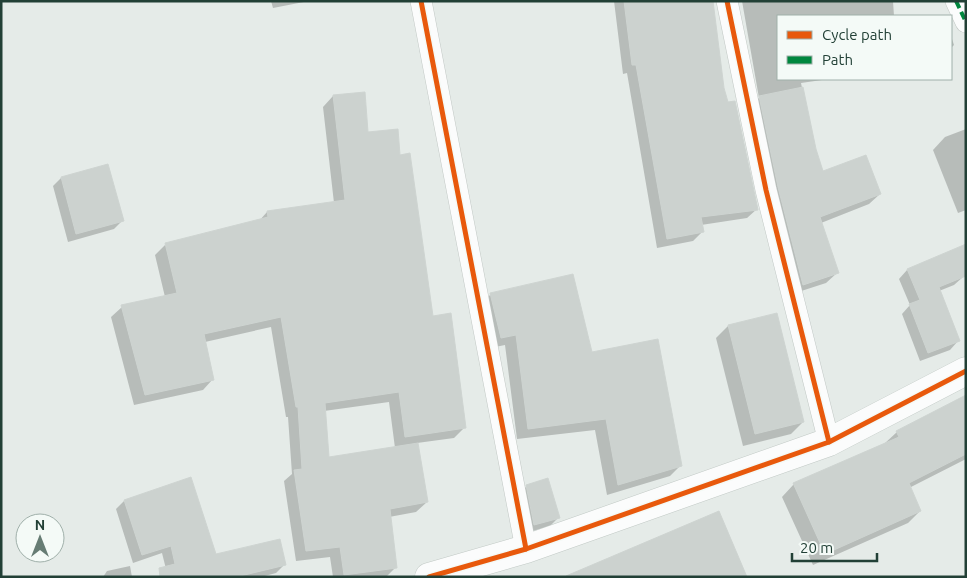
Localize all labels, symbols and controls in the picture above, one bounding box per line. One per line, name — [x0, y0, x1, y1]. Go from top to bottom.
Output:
legend — [777, 15, 952, 80]
text: Cycle path — [822, 26, 892, 43]
text: Path — [822, 51, 853, 68]
north arrow — [15, 513, 65, 563]
text: N — [35, 517, 45, 533]
scale bar — [792, 530, 877, 562]
text: 20 m — [800, 539, 833, 556]

